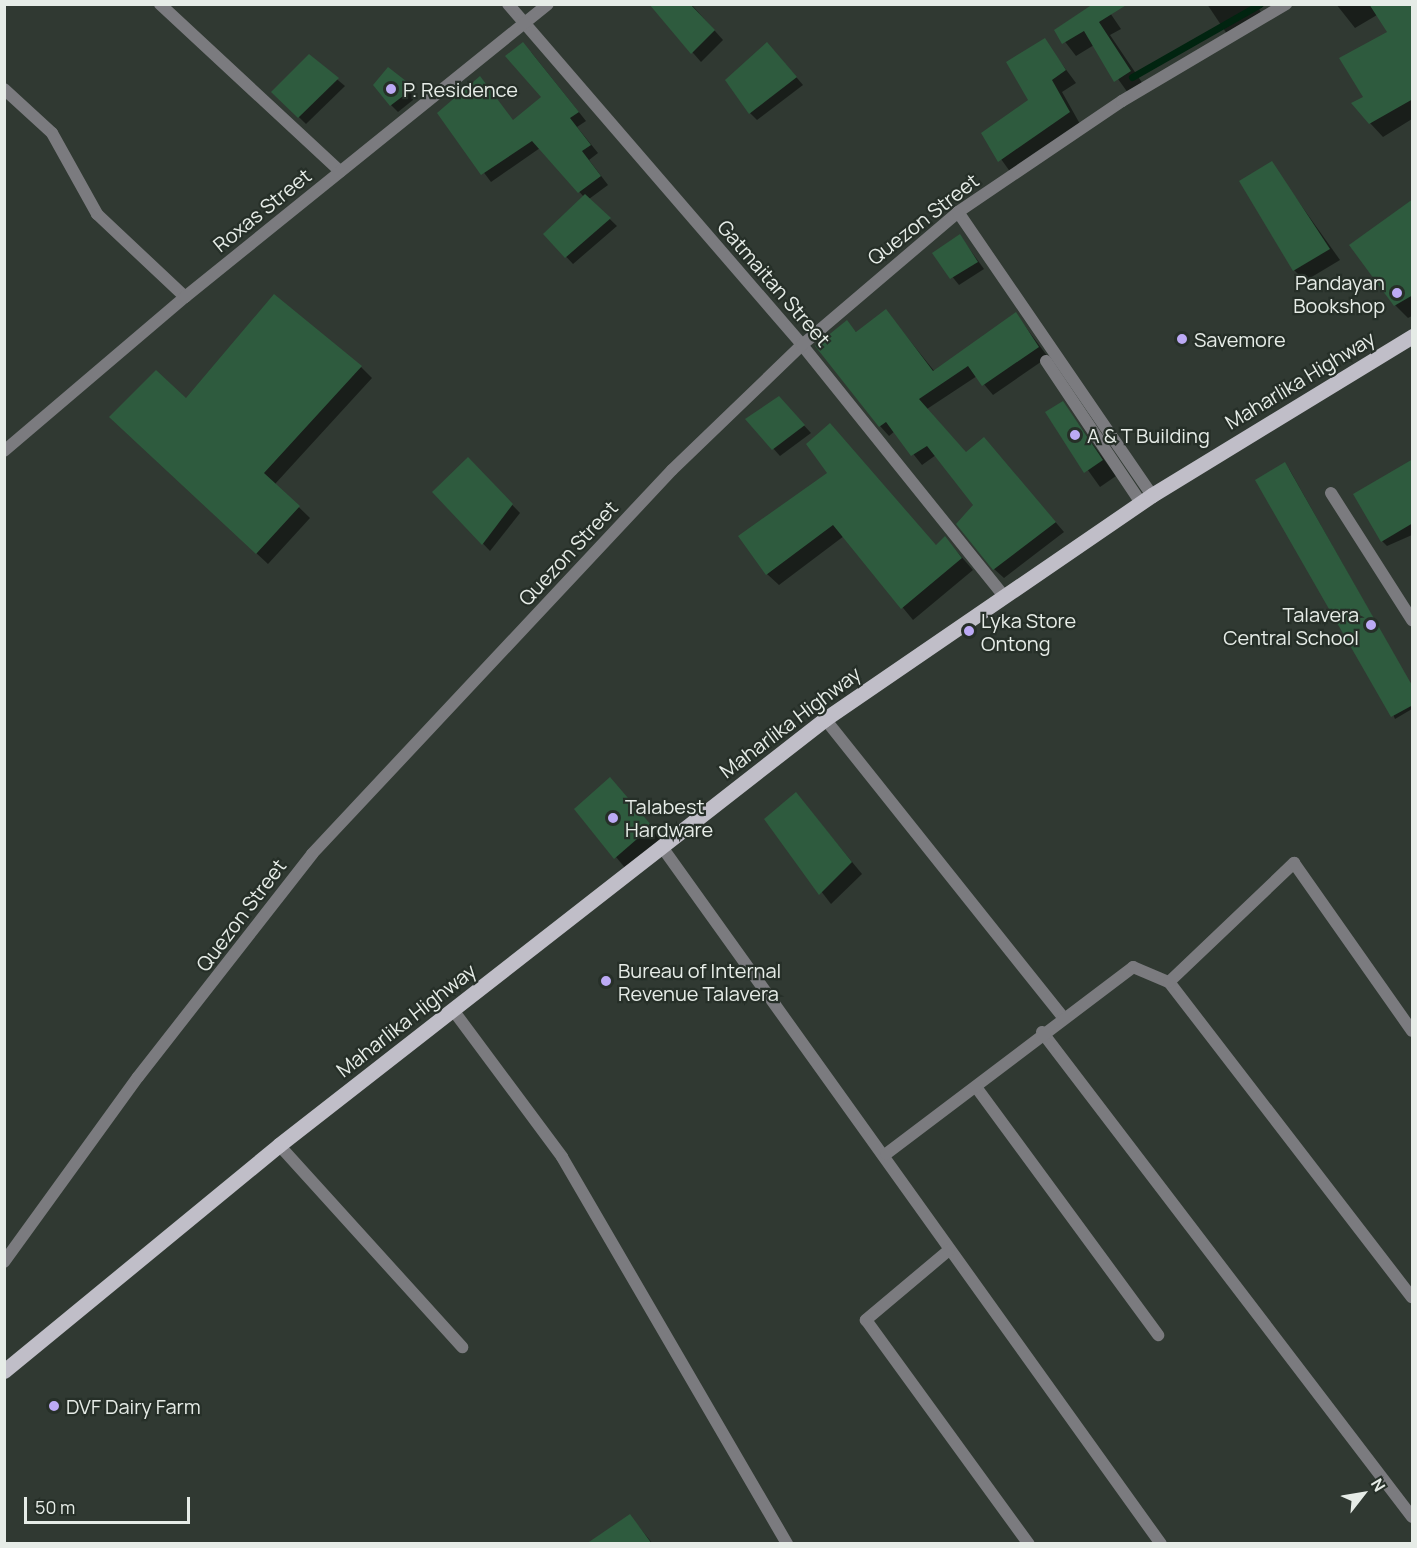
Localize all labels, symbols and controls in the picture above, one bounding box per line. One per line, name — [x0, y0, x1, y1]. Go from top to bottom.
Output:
place label: P. Residence — [403, 77, 518, 101]
marker: P. Residence — [384, 82, 398, 96]
street label: Roxas Street — [208, 163, 316, 257]
street label: Quezon Street — [863, 168, 983, 270]
street label: Gatmaitan Street — [713, 215, 835, 351]
place label: Pandayan Bookshop — [1293, 270, 1385, 317]
marker: Pandayan Bookshop — [1390, 286, 1404, 300]
street label: Maharlika Highway — [1221, 326, 1379, 434]
place label: Savemore — [1194, 327, 1286, 351]
marker: Savemore — [1175, 332, 1189, 346]
place label: A & T Building — [1087, 423, 1210, 447]
marker: A & T Building — [1068, 428, 1082, 442]
street label: Quezon Street — [513, 496, 623, 610]
place label: Talavera Central School — [1223, 602, 1359, 649]
place label: Lyka Store Ontong — [981, 608, 1076, 655]
marker: Talavera Central School — [1364, 618, 1378, 632]
marker: Lyka Store Ontong — [962, 624, 976, 638]
street label: Maharlika Highway — [715, 661, 865, 783]
place label: Talabest Hardware — [625, 795, 713, 842]
marker: Talabest Hardware — [606, 811, 620, 825]
street label: Quezon Street — [191, 854, 291, 976]
street label: Maharlika Highway — [331, 958, 481, 1082]
place label: Bureau of Internal Revenue Talavera — [618, 958, 781, 1005]
marker: Bureau of Internal Revenue Talavera — [599, 974, 613, 988]
place label: DVF Dairy Farm — [66, 1394, 201, 1418]
marker: DVF Dairy Farm — [47, 1399, 61, 1413]
north arrow — [1333, 1464, 1393, 1524]
text: N — [1366, 1474, 1391, 1495]
scale bar — [27, 1485, 194, 1523]
text: 50 m — [35, 1495, 75, 1519]

